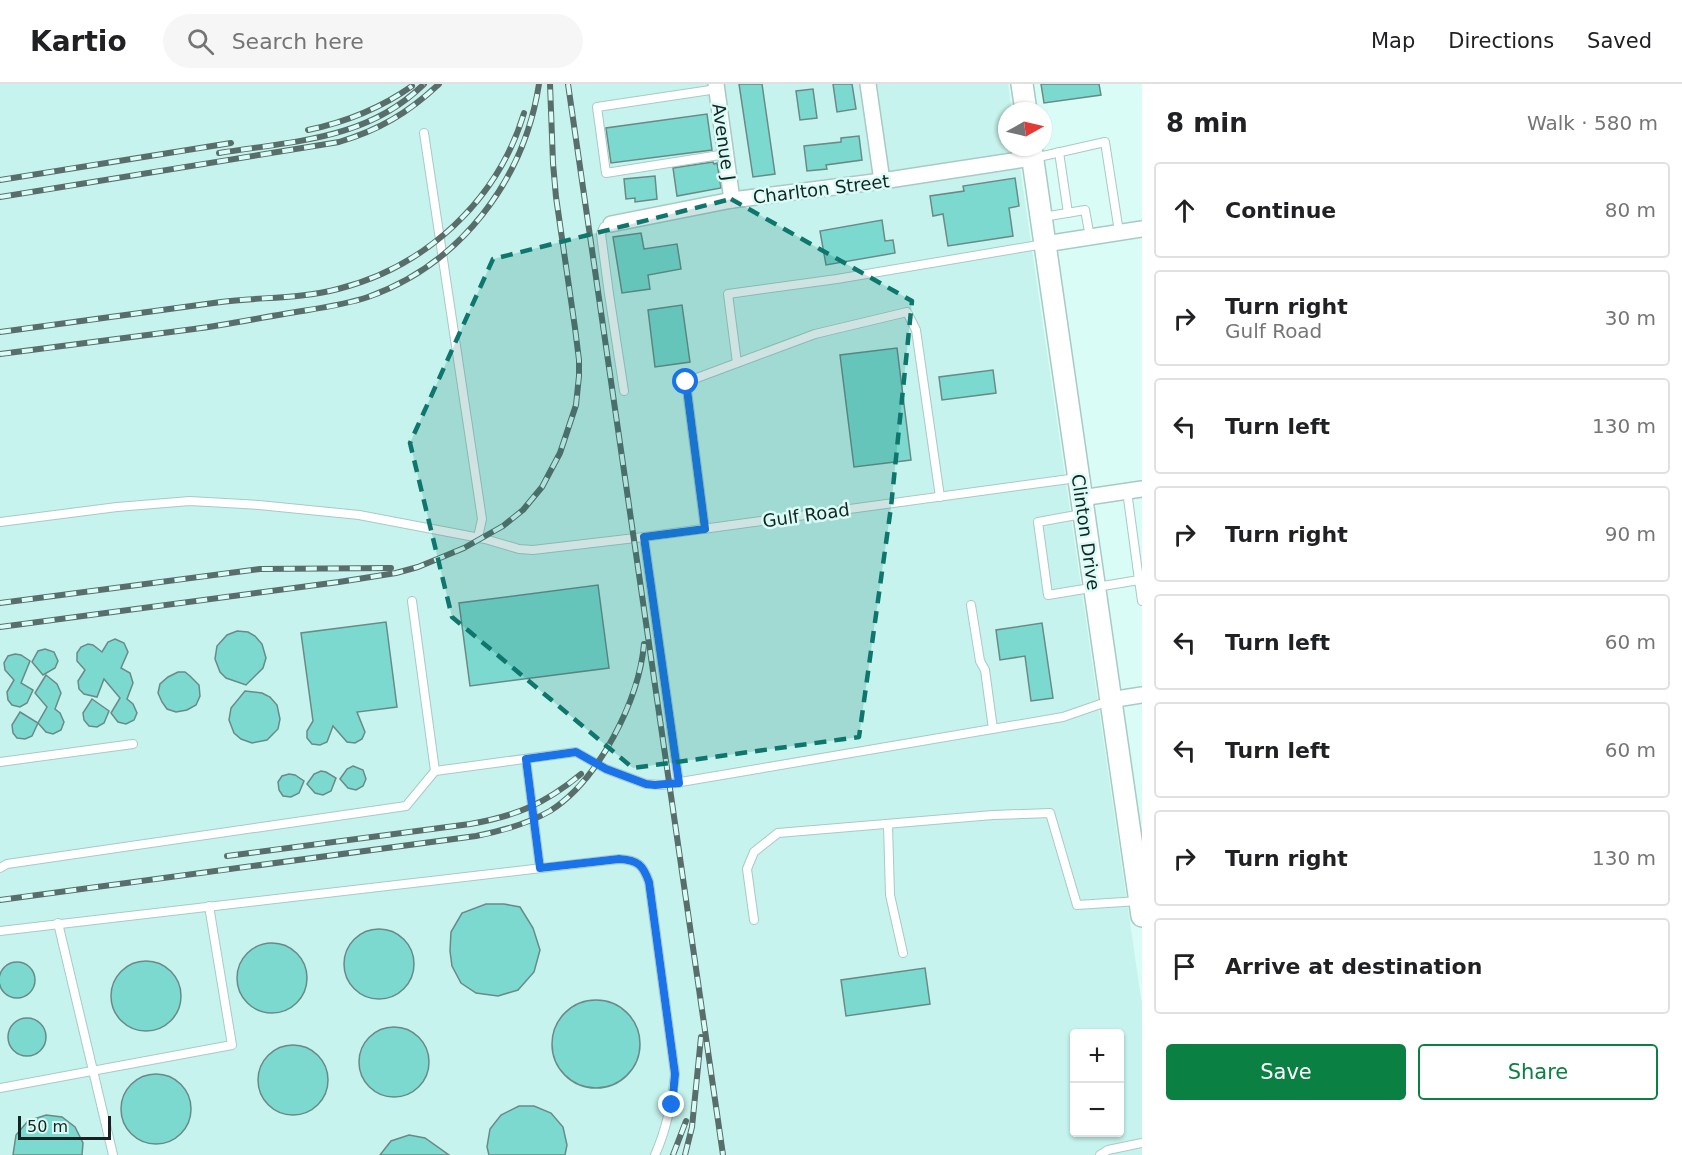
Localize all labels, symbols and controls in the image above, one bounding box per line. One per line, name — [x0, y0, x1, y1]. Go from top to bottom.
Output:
search box — [163, 14, 583, 68]
text: Kartio — [30, 25, 127, 58]
icon: search — [184, 25, 217, 58]
text: Search here — [232, 29, 364, 54]
text: Map — [1371, 29, 1415, 53]
text: Directions — [1448, 29, 1554, 53]
text: Saved — [1587, 29, 1652, 53]
street label: Avenue J — [708, 102, 740, 182]
north arrow — [998, 102, 1052, 156]
text: 8 min — [1166, 108, 1248, 138]
text: Walk · 580 m — [1527, 111, 1658, 135]
street label: Charlton Street — [752, 170, 890, 208]
icon: ahead — [1168, 194, 1201, 227]
text: Continue — [1225, 198, 1336, 223]
text: 80 m — [1605, 198, 1656, 222]
text: Turn right — [1225, 294, 1348, 319]
icon: right — [1168, 302, 1201, 335]
text: 30 m — [1605, 306, 1656, 330]
text: Gulf Road — [1225, 319, 1322, 343]
route start — [672, 368, 698, 394]
icon: left — [1168, 410, 1201, 443]
text: Turn left — [1225, 414, 1330, 439]
text: 130 m — [1592, 414, 1656, 438]
street label: Clinton Drive — [1067, 473, 1105, 591]
street label: Gulf Road — [761, 499, 851, 531]
icon: right — [1168, 518, 1201, 551]
text: Turn right — [1225, 522, 1348, 547]
text: 90 m — [1605, 522, 1656, 546]
icon: left — [1168, 626, 1201, 659]
text: Turn left — [1225, 630, 1330, 655]
text: 60 m — [1605, 630, 1656, 654]
icon: left — [1168, 734, 1201, 767]
text: Turn left — [1225, 738, 1330, 763]
text: 60 m — [1605, 738, 1656, 762]
icon: right — [1168, 842, 1201, 875]
text: Turn right — [1225, 846, 1348, 871]
text: 130 m — [1592, 846, 1656, 870]
icon: arrive — [1168, 950, 1201, 983]
text: Arrive at destination — [1225, 954, 1482, 979]
map controls — [1070, 1029, 1124, 1137]
button: + — [1070, 1029, 1124, 1083]
button: Save — [1166, 1044, 1406, 1100]
button: Share — [1418, 1044, 1658, 1100]
button: − — [1070, 1083, 1124, 1137]
route end — [658, 1091, 684, 1117]
scale bar — [18, 1113, 111, 1140]
text: 50 m — [27, 1117, 68, 1136]

